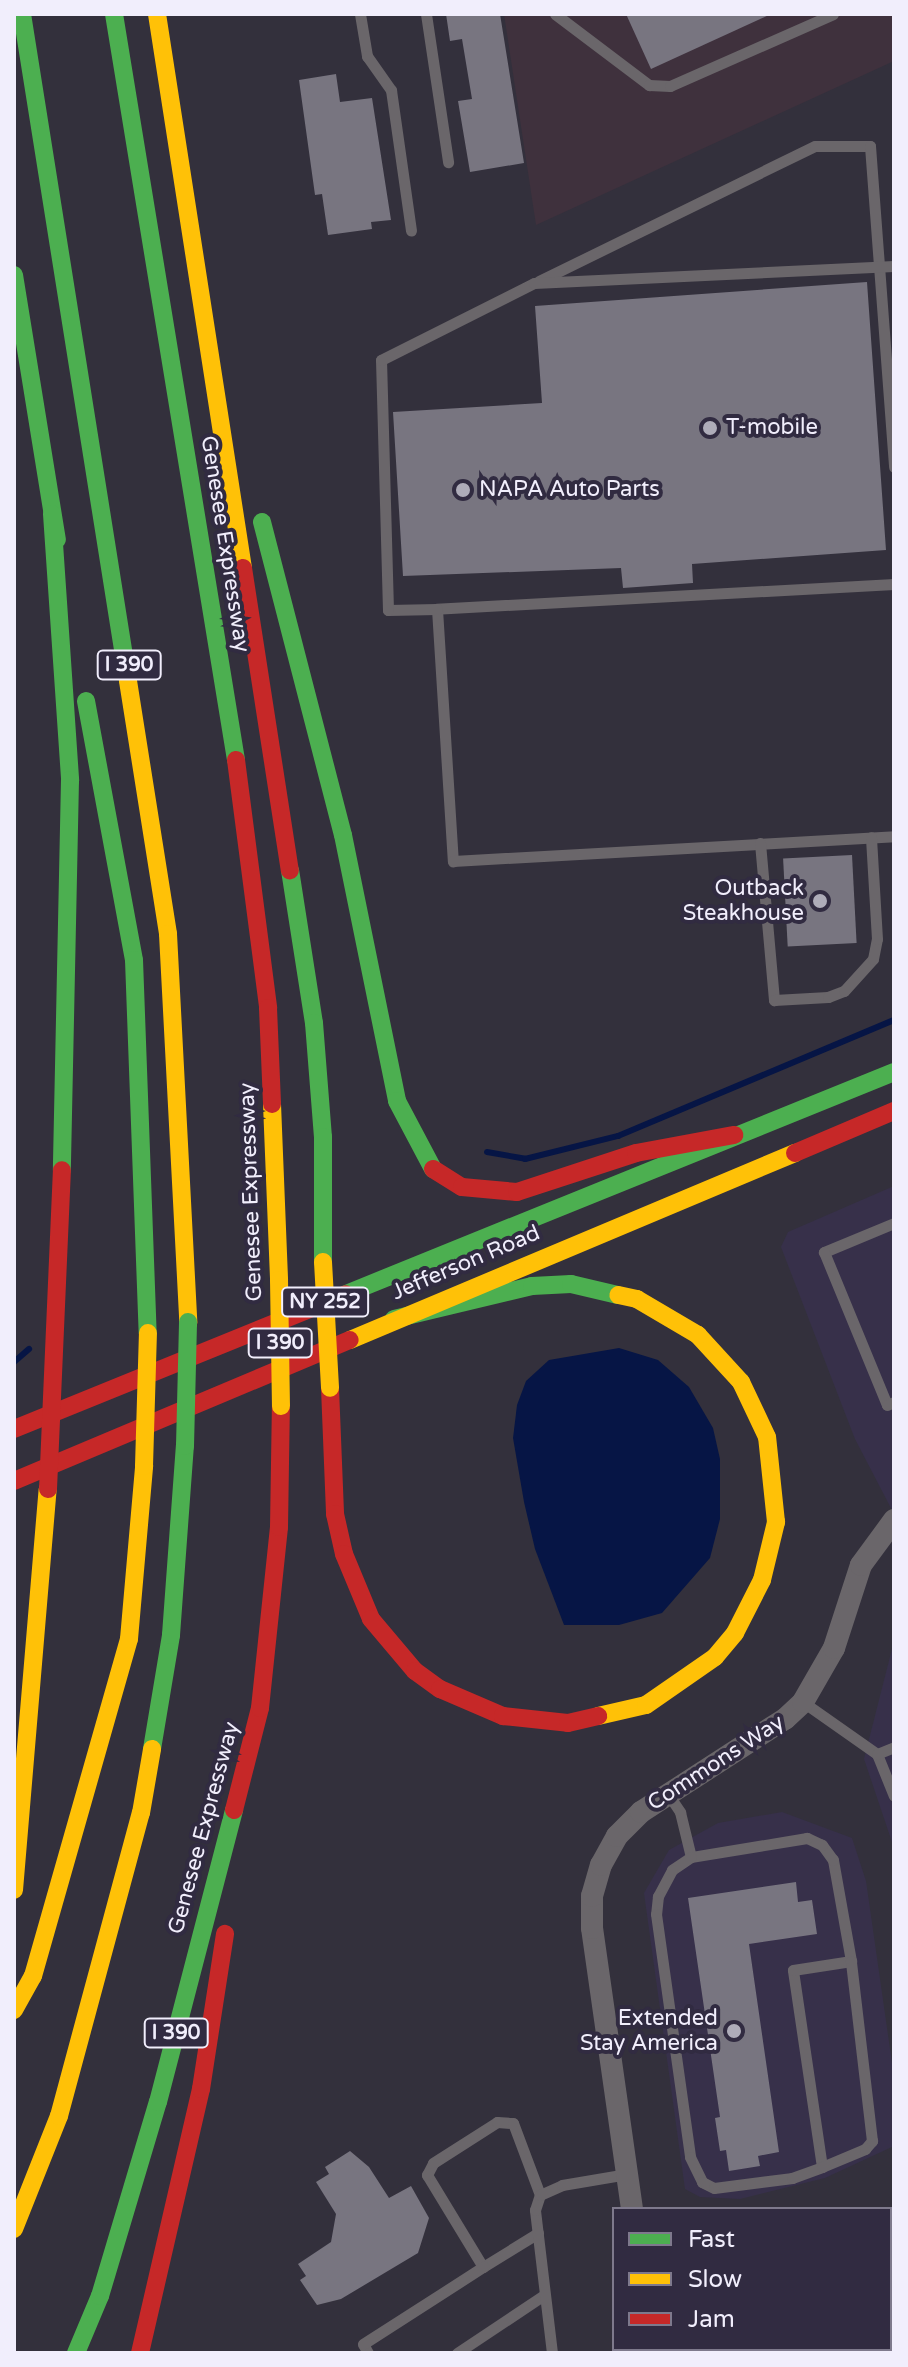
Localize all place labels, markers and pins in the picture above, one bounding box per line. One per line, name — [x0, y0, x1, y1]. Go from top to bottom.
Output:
place label: T-mobile — [726, 415, 818, 441]
marker: T-mobile — [701, 419, 719, 437]
place label: NAPA Auto Parts — [479, 477, 660, 503]
marker: NAPA Auto Parts — [454, 481, 472, 499]
place label: Outback Steakhouse — [683, 875, 804, 926]
marker: Outback Steakhouse — [811, 892, 829, 910]
place label: Extended Stay America — [580, 2005, 718, 2056]
marker: Extended Stay America — [725, 2022, 743, 2040]

